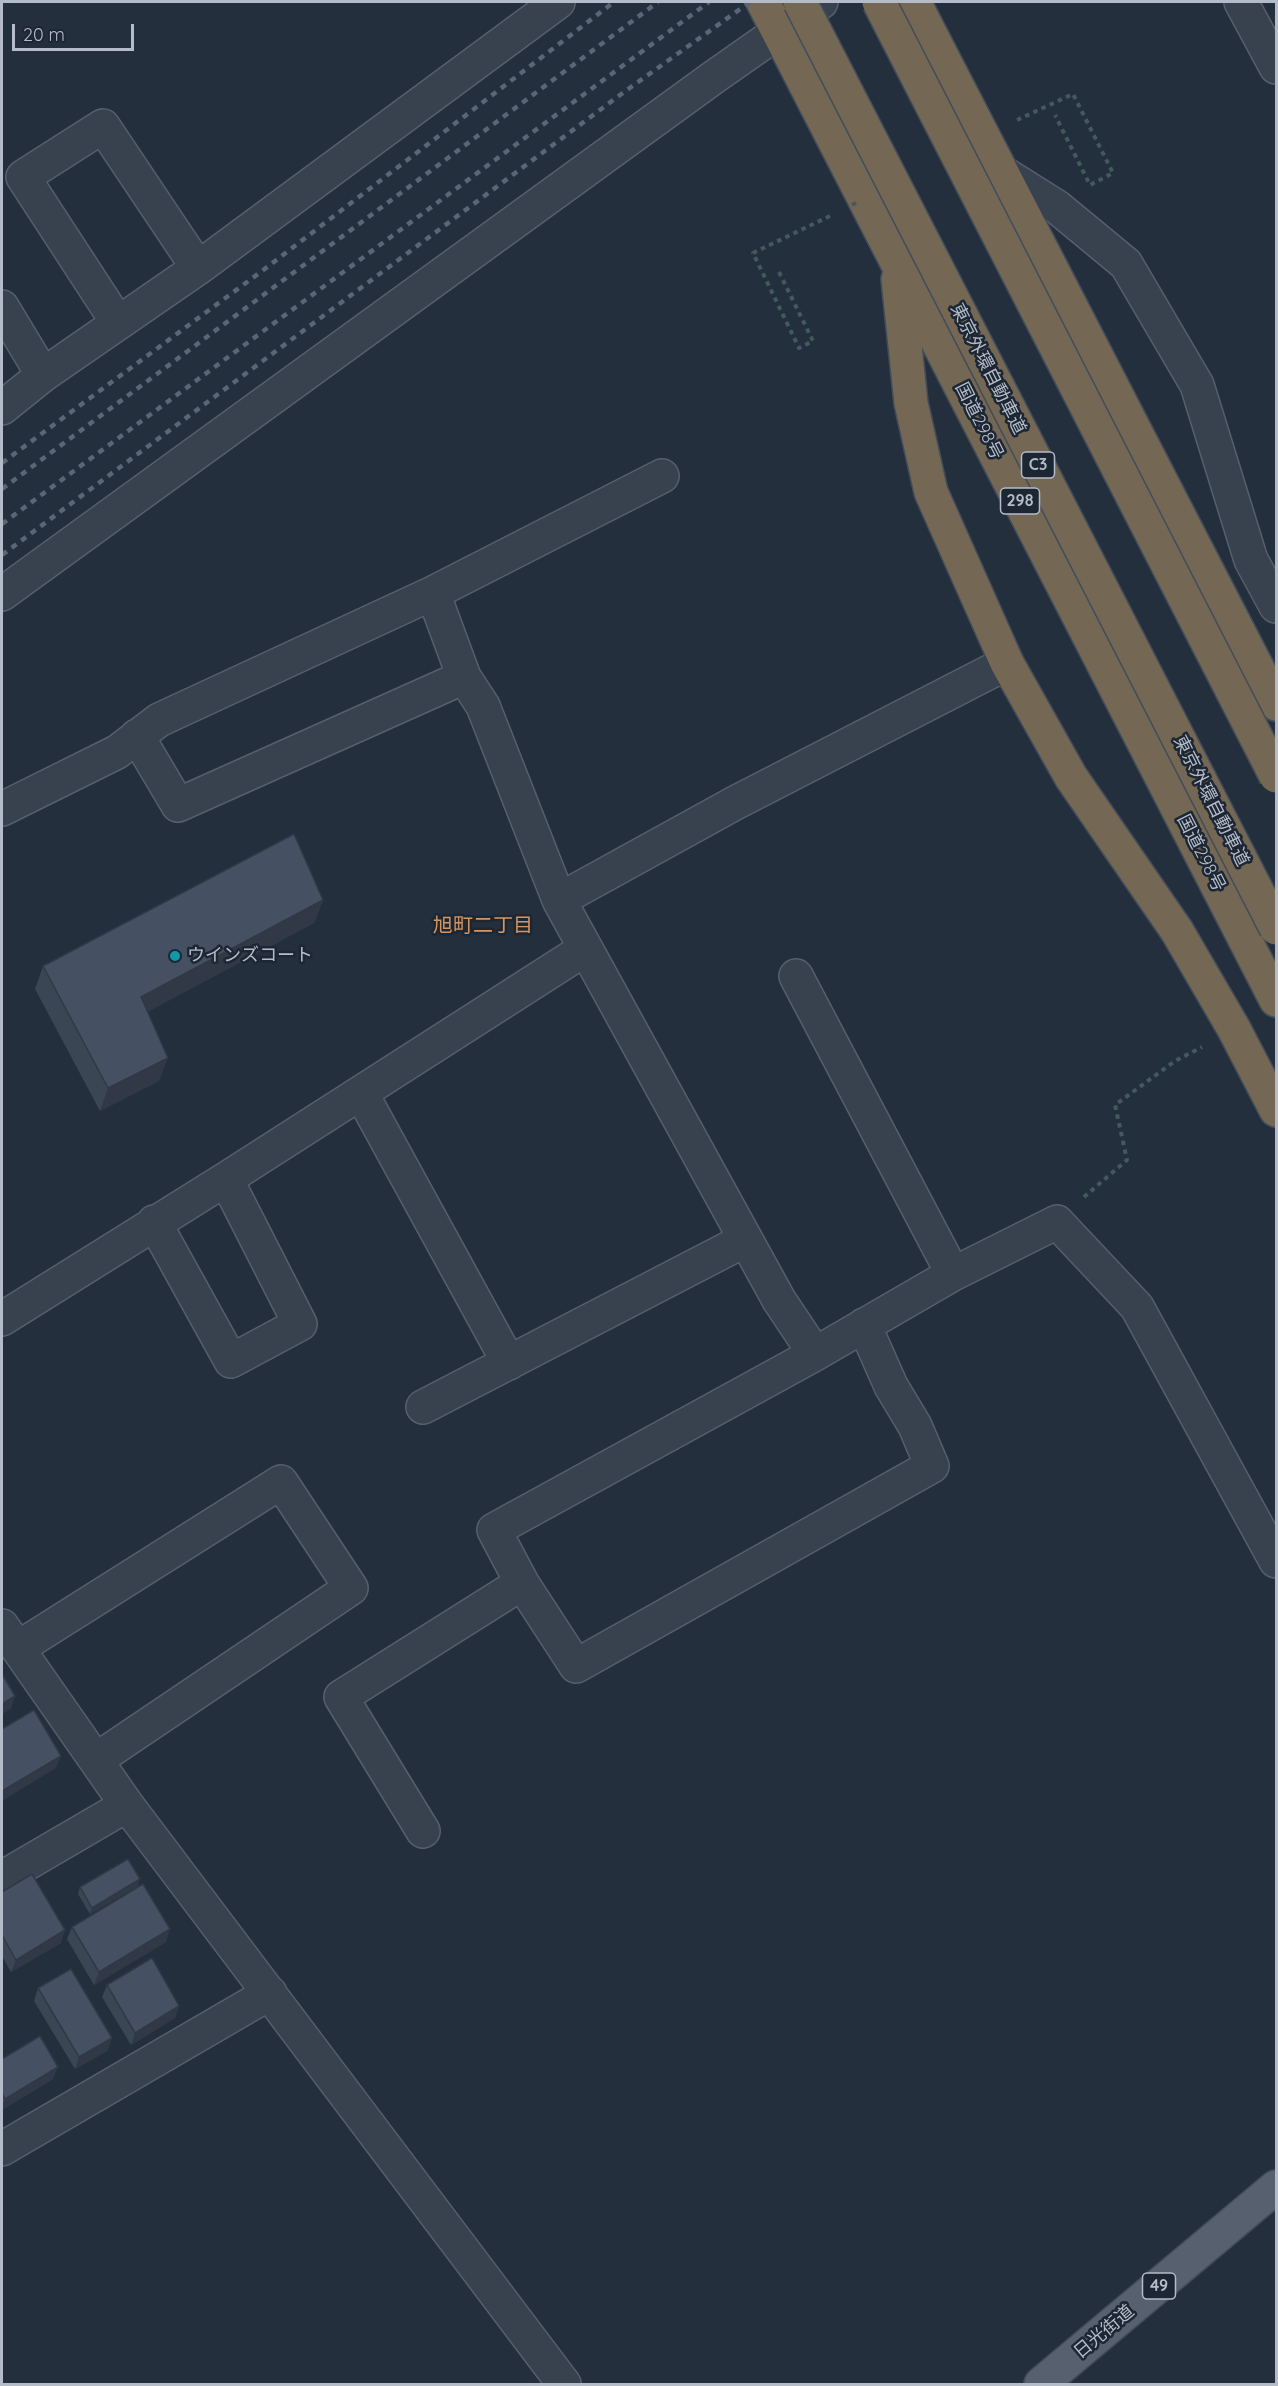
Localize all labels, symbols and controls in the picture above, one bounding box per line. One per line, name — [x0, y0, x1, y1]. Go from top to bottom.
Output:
scale bar — [15, 12, 136, 50]
text: 20 m — [23, 23, 65, 46]
street label: 東京外環自動車道 — [946, 300, 1030, 438]
street label: 国道298号 — [950, 379, 1008, 463]
road number: C3 — [1022, 452, 1054, 478]
road number: 298 — [1000, 488, 1040, 514]
street label: 東京外環自動車道 — [1169, 732, 1253, 870]
street label: 国道298号 — [1172, 811, 1230, 895]
district label: 旭町二丁目 — [433, 914, 533, 938]
place label: ウインズコート — [187, 945, 313, 967]
marker: ウインズコート — [168, 949, 182, 963]
road number: 49 — [1142, 2273, 1176, 2299]
street label: 日光街道 — [1069, 2301, 1139, 2363]

